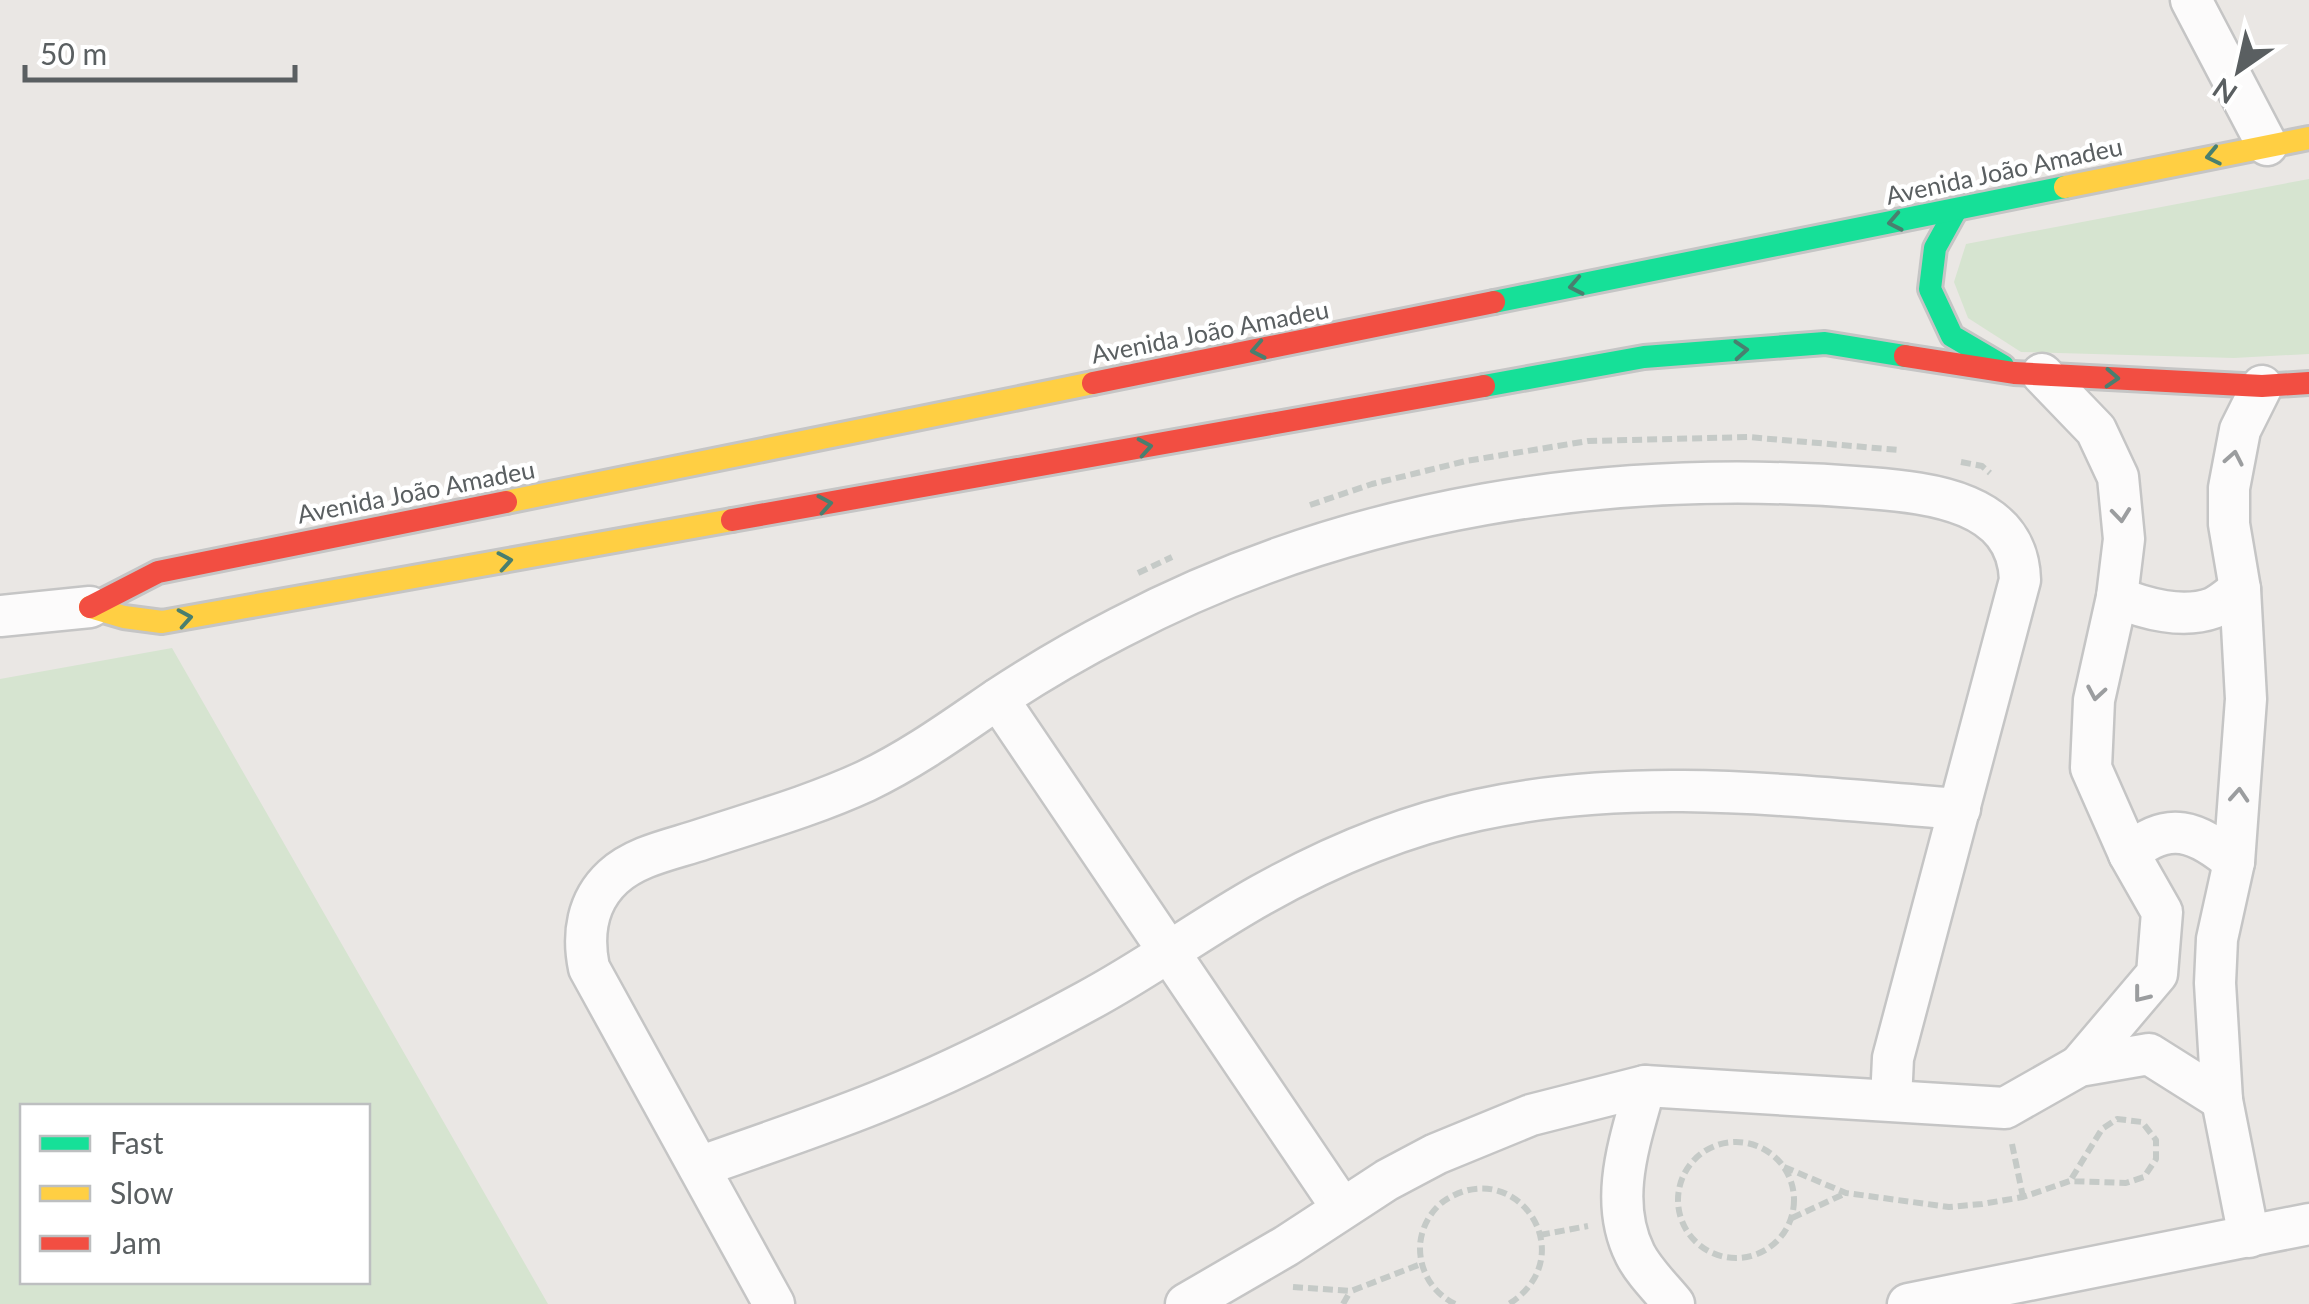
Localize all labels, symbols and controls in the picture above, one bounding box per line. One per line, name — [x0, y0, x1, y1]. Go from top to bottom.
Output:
scale bar — [25, 20, 295, 82]
north arrow — [2189, 20, 2289, 120]
text: 50 m — [40, 35, 107, 71]
text: N — [2206, 71, 2243, 112]
street label: Avenida João Amadeu — [1883, 130, 2125, 210]
one-way arrow — [2205, 145, 2222, 166]
one-way arrow — [1887, 211, 1903, 232]
one-way arrow — [1568, 275, 1585, 296]
street label: Avenida João Amadeu — [1089, 293, 1331, 369]
one-way arrow — [1250, 339, 1267, 360]
one-way arrow — [1734, 339, 1750, 361]
one-way arrow — [2104, 367, 2120, 388]
one-way arrow — [1136, 437, 1153, 458]
one-way arrow — [2223, 450, 2244, 467]
street label: Avenida João Amadeu — [295, 453, 537, 529]
one-way arrow — [816, 494, 833, 515]
one-way arrow — [2110, 507, 2132, 523]
one-way arrow — [496, 551, 513, 572]
one-way arrow — [177, 608, 193, 629]
one-way arrow — [2087, 684, 2108, 701]
one-way arrow — [2228, 786, 2249, 802]
one-way arrow — [2135, 983, 2153, 1001]
legend — [20, 1104, 370, 1284]
text: Fast — [110, 1124, 164, 1160]
text: Slow — [110, 1174, 174, 1210]
text: Jam — [110, 1224, 162, 1260]

